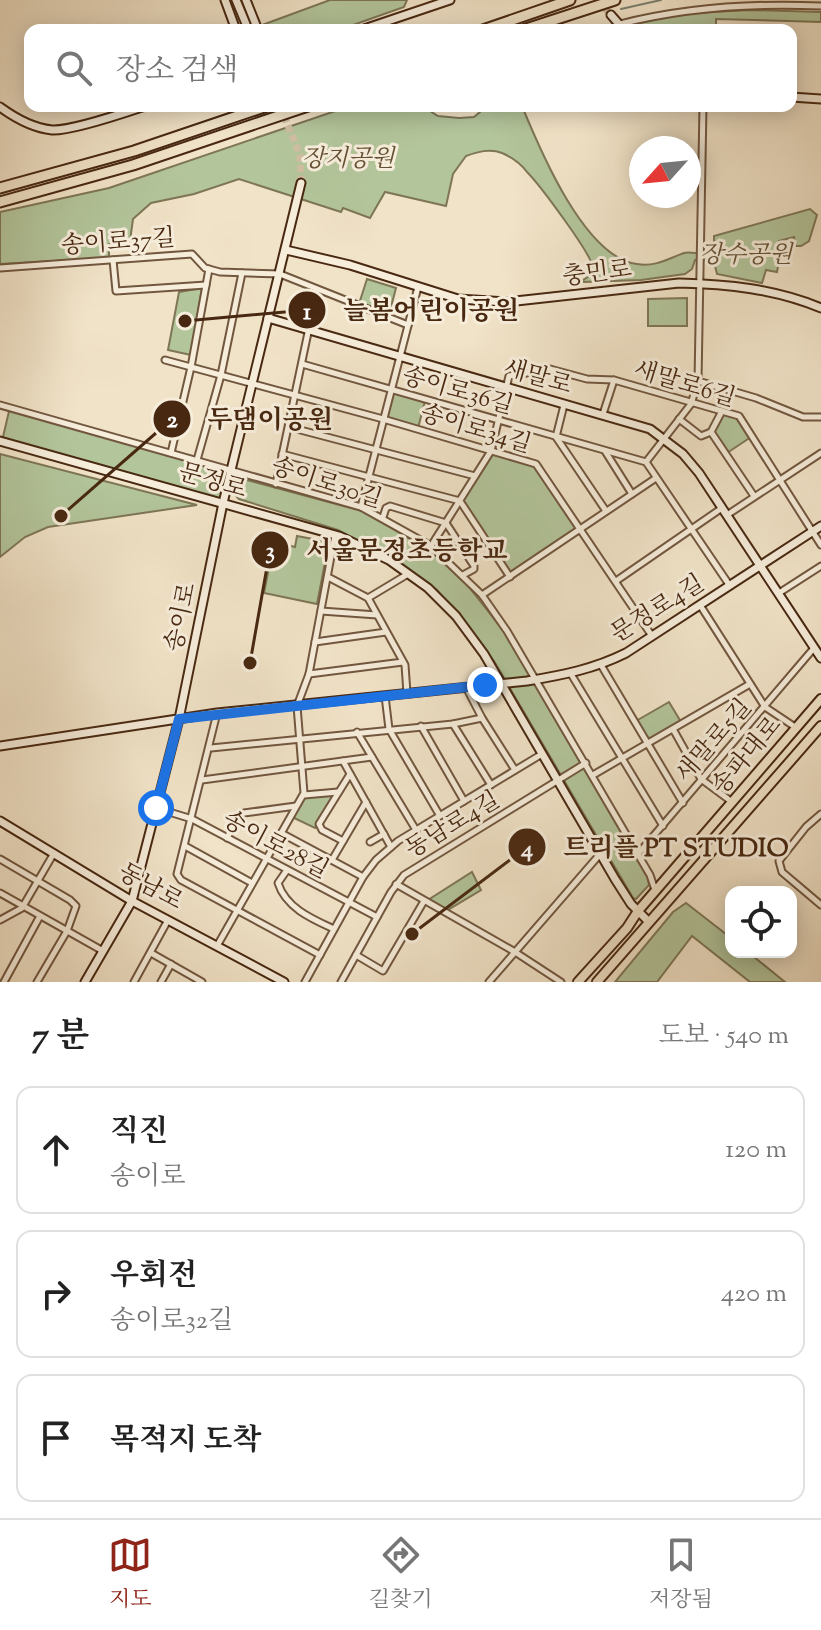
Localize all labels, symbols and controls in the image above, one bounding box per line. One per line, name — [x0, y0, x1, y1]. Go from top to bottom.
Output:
search box — [24, 24, 797, 112]
icon: search — [52, 46, 96, 90]
text: 장소 검색 — [116, 50, 238, 93]
north arrow — [629, 136, 701, 208]
park label: 장지공원 — [302, 143, 396, 177]
street label: 송이로37길 — [60, 222, 176, 264]
park label: 장수공원 — [700, 239, 794, 273]
street label: 충민로 — [561, 253, 634, 295]
callout: 늘봄어린이공원 — [287, 285, 535, 335]
text: 늘봄어린이공원 — [343, 294, 519, 331]
text: 1 — [303, 296, 312, 330]
street label: 새말로 — [499, 352, 576, 404]
street label: 새말로6길 — [629, 353, 739, 416]
street label: 송이로36길 — [398, 360, 517, 424]
callout: 두댐이공원 — [152, 394, 349, 444]
street label: 송이로34길 — [416, 397, 535, 463]
text: 두댐이공원 — [207, 403, 333, 440]
text: 2 — [166, 404, 178, 438]
street label: 송이로30길 — [266, 450, 386, 518]
street label: 문정로 — [174, 456, 251, 508]
callout: 서울문정초등학교 — [250, 525, 523, 575]
text: 서울문정초등학교 — [307, 534, 507, 571]
text: 3 — [265, 535, 275, 569]
street label: 문정로4길 — [605, 567, 712, 652]
street label: 송이로 — [158, 580, 206, 655]
route end — [467, 667, 503, 703]
street label: 새말로5길 — [669, 692, 760, 791]
street label: 송파대로 — [705, 710, 790, 803]
street label: 동남로4길 — [399, 784, 507, 867]
route start — [138, 790, 174, 826]
street label: 송이로28길 — [216, 804, 334, 888]
callout: 트리플 PT STUDIO — [507, 822, 805, 872]
text: 트리플 PT STUDIO — [563, 831, 789, 868]
text: 4 — [520, 833, 533, 867]
street label: 동남로 — [111, 856, 189, 919]
map controls — [725, 886, 797, 958]
button: locate — [725, 886, 797, 958]
text: 7 분 — [32, 1013, 89, 1062]
text: 도보 · 540 m — [659, 1018, 789, 1055]
text: 직진 — [110, 1111, 168, 1154]
icon: ahead — [34, 1128, 78, 1172]
text: 120 m — [725, 1132, 787, 1169]
text: 송이로 — [110, 1159, 185, 1196]
text: 우회전 — [110, 1255, 197, 1298]
icon: right — [34, 1272, 78, 1316]
text: 420 m — [721, 1276, 787, 1313]
text: 송이로32길 — [110, 1303, 233, 1340]
icon: arrive — [34, 1416, 78, 1460]
text: 목적지 도착 — [110, 1420, 261, 1463]
tab: 지도 — [108, 1533, 152, 1617]
tab: 길찾기 — [369, 1533, 432, 1617]
tab: 저장됨 — [649, 1533, 713, 1617]

